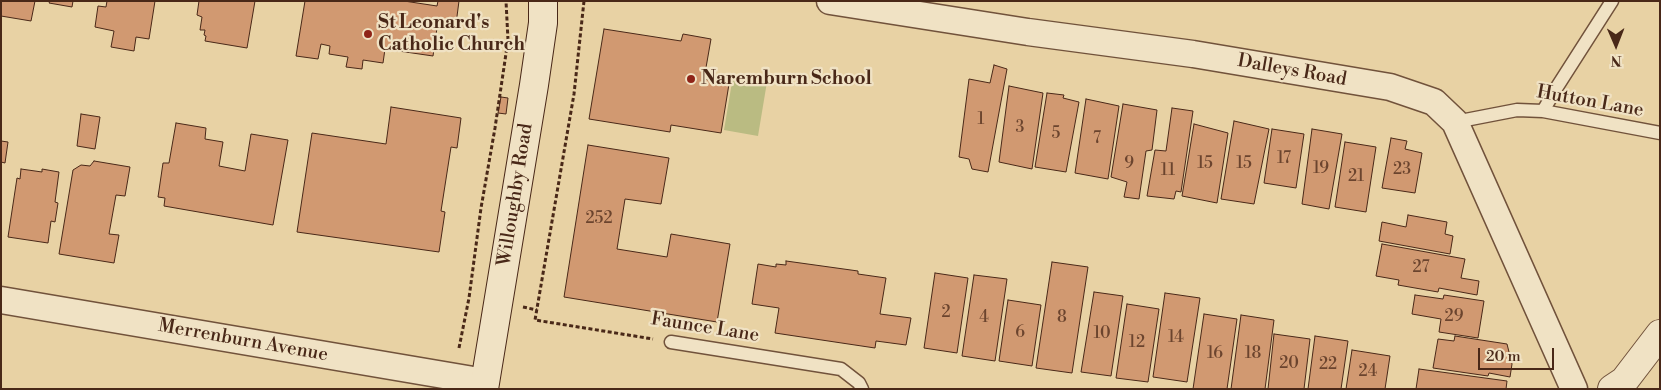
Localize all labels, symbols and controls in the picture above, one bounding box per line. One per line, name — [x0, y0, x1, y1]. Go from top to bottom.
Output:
place label: St Leonard's Catholic Church — [378, 12, 525, 56]
north arrow — [1591, 20, 1641, 70]
marker: St Leonard's Catholic Church — [362, 28, 374, 40]
street label: Dalleys Road — [1236, 50, 1348, 92]
text: N — [1611, 51, 1622, 69]
place label: Naremburn School — [701, 68, 872, 90]
marker: Naremburn School — [685, 73, 697, 85]
street label: Hutton Lane — [1535, 81, 1645, 123]
house number: 1 — [978, 110, 984, 130]
house number: 3 — [1016, 118, 1024, 138]
street label: Willoughby Road — [493, 122, 539, 268]
house number: 5 — [1052, 124, 1060, 144]
house number: 7 — [1093, 129, 1101, 149]
house number: 17 — [1277, 149, 1291, 169]
house number: 9 — [1124, 154, 1134, 174]
house number: 15 — [1197, 154, 1213, 174]
house number: 15 — [1236, 154, 1252, 174]
house number: 19 — [1313, 159, 1329, 179]
house number: 23 — [1393, 160, 1411, 180]
house number: 11 — [1161, 161, 1175, 181]
house number: 21 — [1348, 167, 1364, 187]
house number: 252 — [585, 209, 613, 229]
house number: 27 — [1412, 258, 1430, 278]
house number: 2 — [941, 303, 951, 323]
house number: 29 — [1445, 307, 1463, 327]
street label: Faunce Lane — [649, 308, 761, 348]
house number: 4 — [979, 308, 989, 328]
house number: 8 — [1057, 308, 1067, 328]
street label: Merrenburn Avenue — [156, 315, 330, 367]
house number: 6 — [1015, 323, 1025, 343]
house number: 10 — [1094, 324, 1110, 344]
house number: 14 — [1168, 328, 1184, 348]
house number: 12 — [1129, 333, 1145, 353]
scale bar — [1481, 338, 1557, 370]
house number: 16 — [1207, 344, 1223, 364]
house number: 18 — [1245, 344, 1261, 364]
text: 20 m — [1486, 347, 1521, 366]
house number: 20 — [1279, 354, 1299, 374]
house number: 22 — [1319, 355, 1337, 375]
house number: 24 — [1359, 362, 1377, 382]

